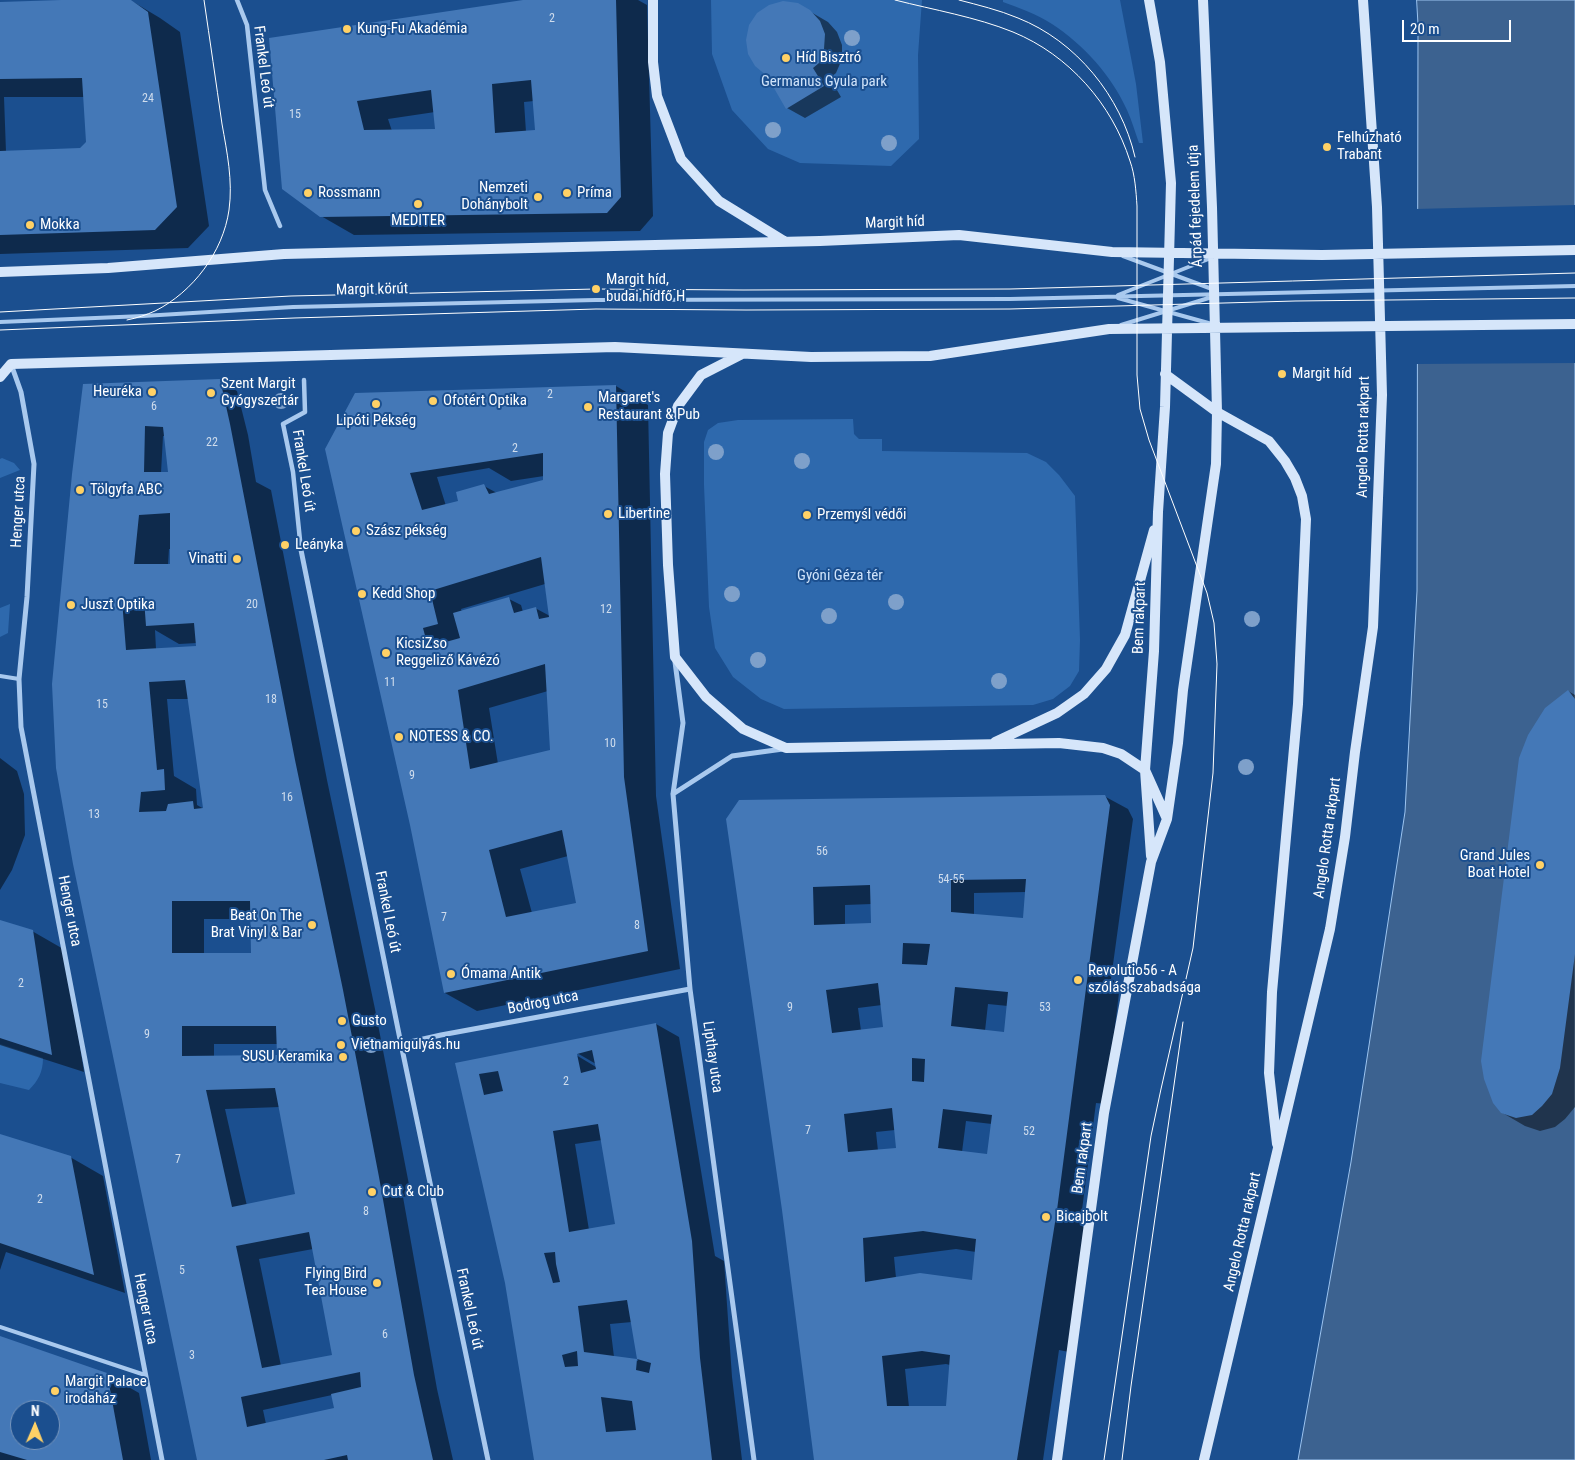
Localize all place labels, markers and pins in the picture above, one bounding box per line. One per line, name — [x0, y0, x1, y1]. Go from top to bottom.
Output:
place label: Kung-Fu Akadémia — [357, 20, 467, 38]
marker: Kung-Fu Akadémia — [341, 23, 353, 35]
place label: Híd Bisztró — [796, 49, 861, 67]
marker: Híd Bisztró — [780, 52, 792, 64]
place label: Felhúzható Trabant — [1337, 129, 1402, 164]
marker: Felhúzható Trabant — [1321, 141, 1333, 153]
place label: Nemzeti Dohánybolt — [461, 179, 528, 214]
place label: Rossmann — [318, 184, 380, 202]
place label: Príma — [577, 184, 612, 202]
marker: Rossmann — [302, 187, 314, 199]
marker: Príma — [561, 187, 573, 199]
marker: Nemzeti Dohánybolt — [532, 191, 544, 203]
marker: MEDITER — [412, 198, 424, 210]
place label: MEDITER — [391, 212, 445, 230]
place label: Mokka — [40, 216, 80, 234]
marker: Mokka — [24, 219, 36, 231]
place label: Margit híd, budai hídfő H — [606, 271, 685, 306]
marker: Margit híd, budai hídfő H — [590, 283, 602, 295]
place label: Margit híd — [1292, 365, 1352, 383]
marker: Margit híd — [1276, 368, 1288, 380]
place label: Szent Margit Gyógyszertár — [221, 375, 299, 410]
place label: Heuréka — [93, 383, 142, 401]
marker: Heuréka — [146, 386, 158, 398]
marker: Szent Margit Gyógyszertár — [205, 387, 217, 399]
place label: Margaret's Restaurant & Pub — [598, 389, 700, 424]
place label: Ofotért Optika — [443, 392, 527, 410]
marker: Ofotért Optika — [427, 395, 439, 407]
marker: Lipóti Pékség — [370, 398, 382, 410]
marker: Margaret's Restaurant & Pub — [582, 401, 594, 413]
place label: Lipóti Pékség — [336, 412, 416, 430]
place label: Tölgyfa ABC — [90, 481, 163, 499]
marker: Tölgyfa ABC — [74, 484, 86, 496]
place label: Libertine — [618, 505, 670, 523]
place label: Przemyśl védői — [817, 506, 906, 524]
marker: Libertine — [602, 508, 614, 520]
marker: Przemyśl védői — [801, 509, 813, 521]
place label: Szász pékség — [366, 522, 447, 540]
marker: Szász pékség — [350, 525, 362, 537]
place label: Leányka — [295, 536, 344, 554]
marker: Leányka — [279, 539, 291, 551]
place label: Vinatti — [188, 550, 227, 568]
marker: Vinatti — [231, 553, 243, 565]
place label: Kedd Shop — [372, 585, 435, 603]
marker: Kedd Shop — [356, 588, 368, 600]
place label: Juszt Optika — [81, 596, 155, 614]
marker: Juszt Optika — [65, 599, 77, 611]
place label: KicsiZso Reggeliző Kávézó — [396, 635, 500, 670]
marker: KicsiZso Reggeliző Kávézó — [380, 647, 392, 659]
place label: NOTESS & CO. — [409, 728, 494, 746]
marker: NOTESS & CO. — [393, 731, 405, 743]
place label: Grand Jules Boat Hotel — [1460, 847, 1530, 882]
marker: Grand Jules Boat Hotel — [1534, 859, 1546, 871]
place label: Beat On The Brat Vinyl & Bar — [211, 907, 302, 942]
marker: Beat On The Brat Vinyl & Bar — [306, 919, 318, 931]
place label: Revolutio56 - A szólás szabadsága — [1088, 962, 1201, 997]
place label: Ómama Antik — [461, 965, 541, 983]
marker: Ómama Antik — [445, 968, 457, 980]
marker: Revolutio56 - A szólás szabadsága — [1072, 974, 1084, 986]
place label: Gusto — [352, 1012, 387, 1030]
marker: Gusto — [336, 1015, 348, 1027]
place label: Vietnamigulyás.hu — [351, 1036, 460, 1054]
marker: Vietnamigulyás.hu — [335, 1039, 347, 1051]
place label: SUSU Keramika — [242, 1048, 333, 1066]
marker: SUSU Keramika — [337, 1051, 349, 1063]
place label: Cut & Club — [382, 1183, 444, 1201]
marker: Cut & Club — [366, 1186, 378, 1198]
place label: Bicajbolt — [1056, 1208, 1108, 1226]
marker: Bicajbolt — [1040, 1211, 1052, 1223]
place label: Flying Bird Tea House — [304, 1265, 367, 1300]
marker: Flying Bird Tea House — [371, 1277, 383, 1289]
place label: Margit Palace irodaház — [65, 1373, 147, 1408]
marker: Margit Palace irodaház — [49, 1385, 61, 1397]

